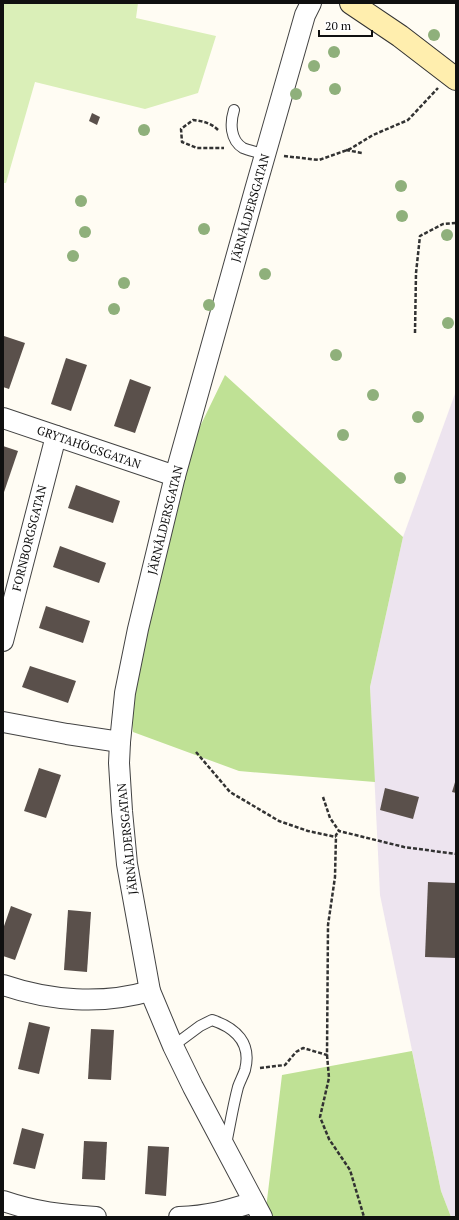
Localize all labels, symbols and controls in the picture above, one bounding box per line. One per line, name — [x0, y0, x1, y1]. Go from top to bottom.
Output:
scale bar — [319, 12, 372, 38]
text: 20 m — [325, 18, 352, 33]
street label: JÄRNÅLDERSGATAN — [227, 152, 273, 264]
street label: GRYTAHÖGSGATAN — [35, 422, 143, 472]
street label: JÄRNÅLDERSGATAN — [144, 464, 186, 576]
street label: FORNBORGSGATAN — [9, 483, 50, 593]
street label: JÄRNÅLDERSGATAN — [114, 782, 140, 895]

